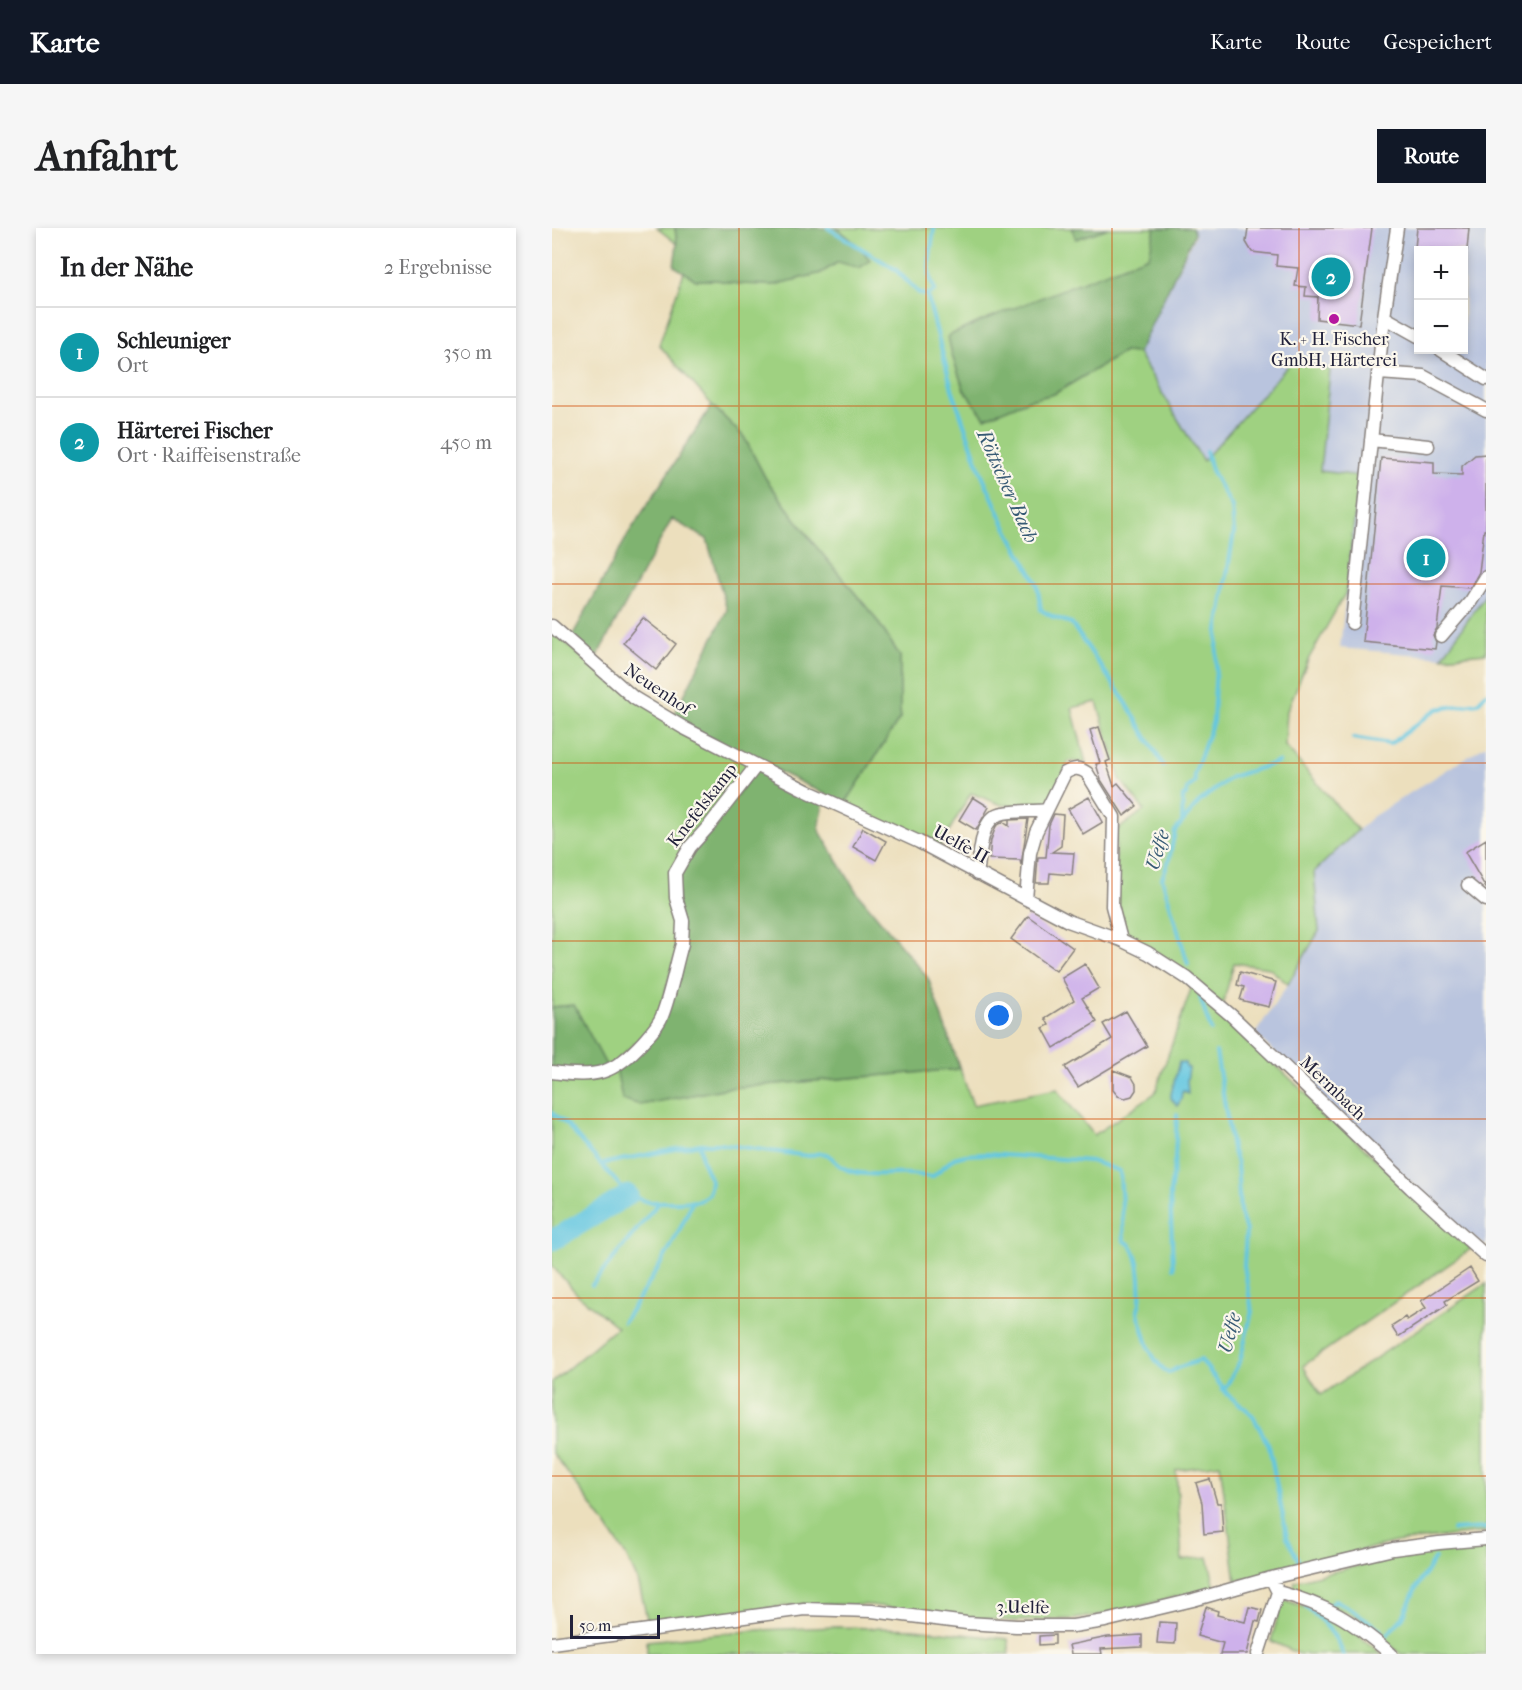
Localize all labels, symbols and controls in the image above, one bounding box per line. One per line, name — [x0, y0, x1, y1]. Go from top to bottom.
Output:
text: Karte — [30, 26, 100, 59]
text: Karte — [1210, 30, 1262, 54]
text: Route — [1295, 30, 1350, 54]
text: Gespeichert — [1383, 30, 1492, 54]
button: Route — [1377, 129, 1486, 183]
text: Anfahrt — [36, 132, 178, 181]
map controls — [1414, 246, 1468, 354]
button: + — [1414, 246, 1468, 300]
text: In der Nähe — [60, 252, 193, 283]
pin: 2 — [1312, 254, 1350, 300]
text: 2 Ergebnisse — [384, 256, 492, 279]
button: − — [1414, 300, 1468, 354]
marker: K. + H. Fischer GmbH, Härterei — [1327, 312, 1341, 326]
text: Schleuniger — [117, 328, 231, 354]
place label: K. + H. Fischer GmbH, Härterei — [1271, 329, 1398, 371]
text: 1 — [76, 341, 83, 364]
text: 350 m — [443, 341, 492, 364]
text: Ort — [117, 354, 149, 377]
text: Härterei Fischer — [117, 418, 273, 444]
water label: Röttscher Bach — [971, 424, 1043, 547]
text: 2 — [74, 431, 85, 454]
text: 450 m — [440, 431, 492, 454]
text: Ort · Raiffeisenstraße — [117, 444, 301, 467]
pin: 1 — [1406, 536, 1446, 580]
street label: Neuenhof — [620, 659, 699, 722]
street label: Knefelskamp — [663, 759, 742, 851]
street label: Uelfe II — [929, 821, 992, 868]
water label: Uelfe — [1141, 826, 1174, 873]
your location — [984, 1001, 1013, 1030]
street label: Mermbach — [1295, 1052, 1370, 1125]
water label: Uelfe — [1213, 1310, 1246, 1356]
street label: 3.Uelfe — [996, 1597, 1050, 1618]
scale bar — [570, 1612, 660, 1640]
text: 50 m — [579, 1616, 611, 1635]

